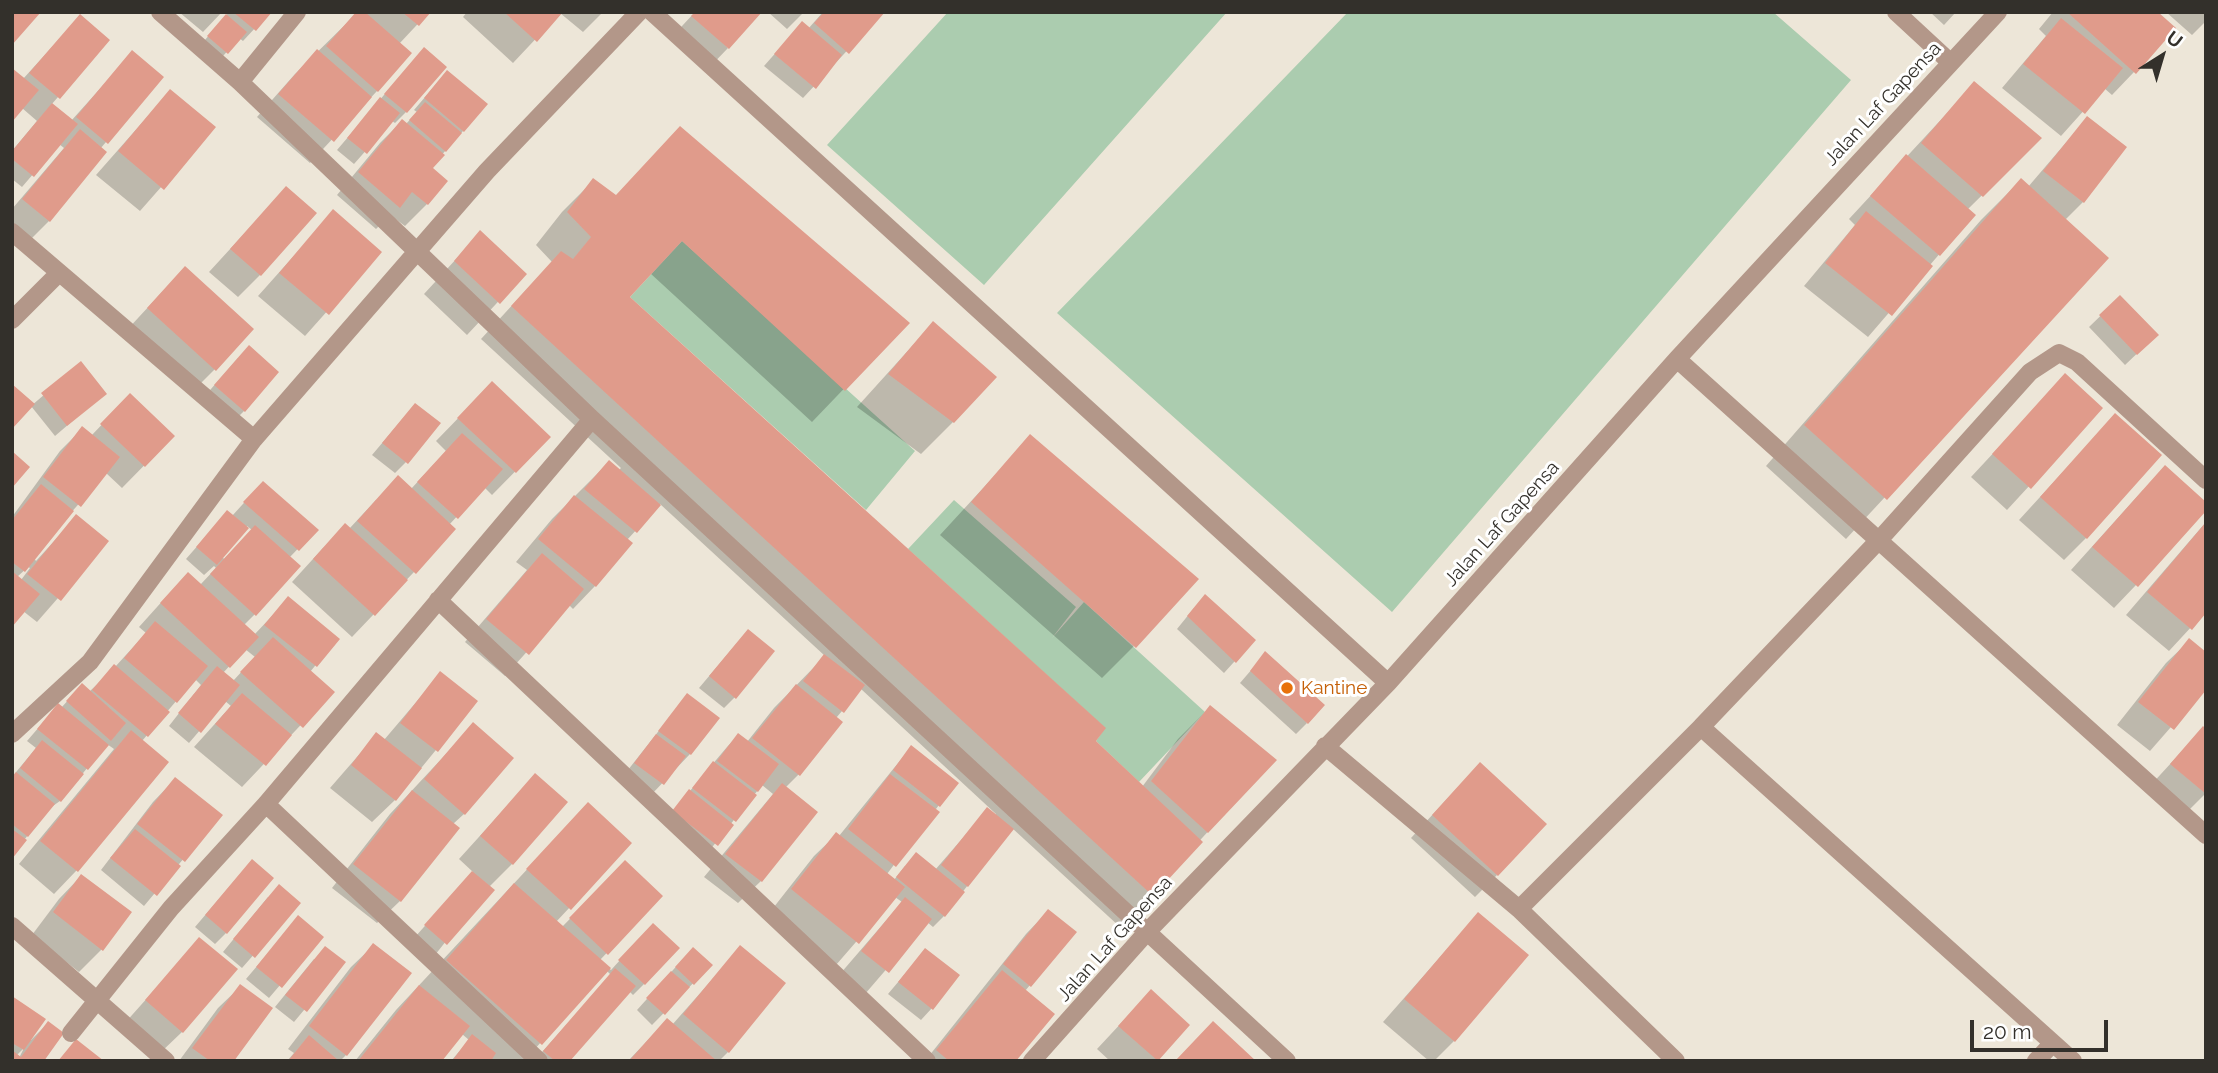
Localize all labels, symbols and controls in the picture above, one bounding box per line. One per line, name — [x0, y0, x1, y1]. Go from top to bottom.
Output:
north arrow — [2127, 21, 2197, 91]
text: U — [2162, 26, 2187, 52]
street label: Jalan Laf Gapensa — [1820, 37, 1946, 171]
street label: Jalan Laf Gapensa — [1440, 457, 1564, 591]
place label: Kantine — [1301, 677, 1367, 699]
marker: Kantine — [1279, 680, 1295, 696]
street label: Jalan Laf Gapensa — [1053, 872, 1177, 1006]
scale bar — [1973, 1006, 2111, 1050]
text: 20 m — [1983, 1019, 2031, 1044]

